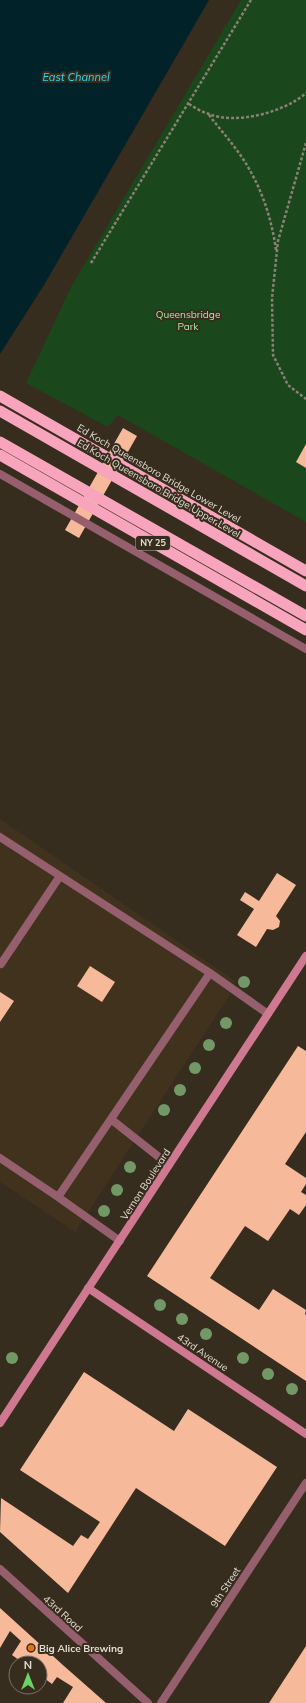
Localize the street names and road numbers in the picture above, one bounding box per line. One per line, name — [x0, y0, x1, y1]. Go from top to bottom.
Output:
street label: Ed Koch Queensboro Bridge Lower Level — [75, 421, 243, 526]
street label: Ed Koch Queensboro Bridge Upper Level — [75, 436, 243, 541]
road number: NY 25 — [136, 536, 170, 550]
street label: Vernon Boulevard — [118, 1146, 173, 1222]
street label: 43rd Avenue — [175, 1331, 231, 1374]
street label: 9th Street — [208, 1564, 244, 1610]
street label: 43rd Road — [40, 1592, 85, 1634]

